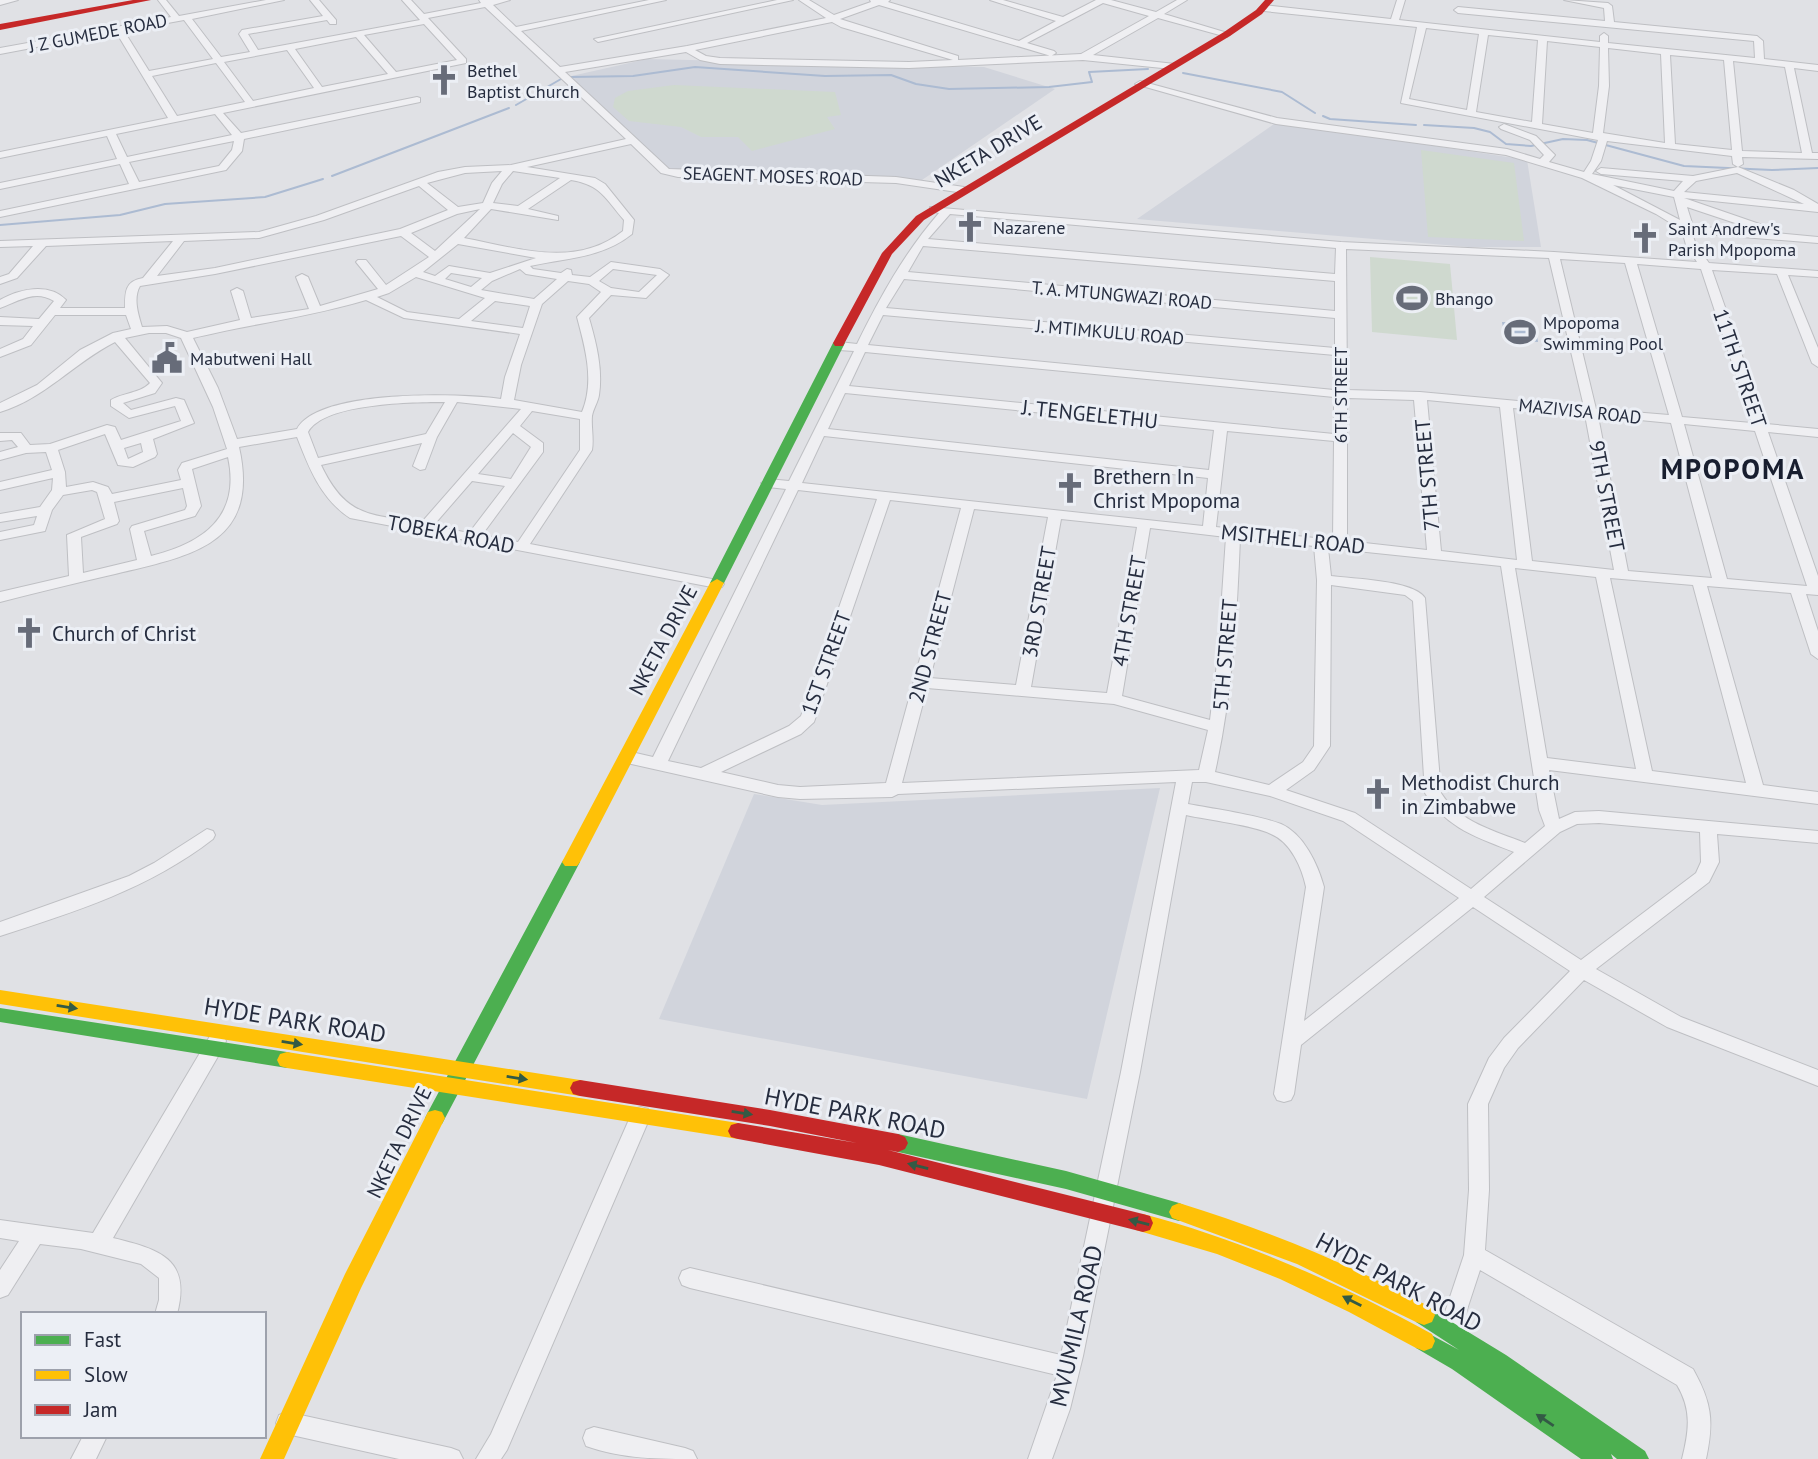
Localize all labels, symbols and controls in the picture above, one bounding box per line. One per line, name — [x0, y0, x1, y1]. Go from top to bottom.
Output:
street label: J Z GUMEDE ROAD — [26, 8, 169, 58]
place label: Bethel Baptist Church — [467, 59, 580, 103]
church icon: Bethel Baptist Church — [427, 63, 461, 97]
street label: NKETA DRIVE — [929, 108, 1047, 194]
street label: SEAGENT MOSES ROAD — [682, 161, 864, 191]
church icon: Nazarene — [953, 210, 987, 244]
place label: Nazarene — [993, 216, 1065, 239]
place label: Saint Andrew's Parish Mpopoma — [1668, 217, 1796, 261]
church icon: Saint Andrew's Parish Mpopoma — [1628, 221, 1662, 255]
street label: T. A. MTUNGWAZI ROAD — [1031, 276, 1213, 314]
sports icon: Bhango — [1395, 281, 1429, 315]
place label: Bhango — [1435, 287, 1493, 310]
street label: 11TH STREET — [1707, 305, 1773, 431]
place label: Mpopoma Swimming Pool — [1543, 311, 1664, 355]
street label: J. MTIMKULU ROAD — [1034, 314, 1185, 350]
sports icon: Mpopoma Swimming Pool — [1503, 315, 1537, 349]
public building icon: Mabutweni Hall — [150, 341, 184, 375]
place label: Mabutweni Hall — [190, 347, 313, 370]
street label: 6TH STREET — [1329, 347, 1352, 443]
street label: J. TENGELETHU — [1020, 393, 1159, 435]
street label: MAZIVISA ROAD — [1518, 393, 1642, 429]
street label: 7TH STREET — [1409, 418, 1445, 532]
street label: 9TH STREET — [1583, 438, 1631, 554]
district label: MPOPOMA — [1661, 450, 1805, 487]
place label: Brethern In Christ Mpopoma — [1093, 463, 1240, 514]
church icon: Brethern In Christ Mpopoma — [1053, 471, 1087, 505]
street label: TOBEKA ROAD — [385, 508, 517, 560]
street label: MSITHELI ROAD — [1220, 518, 1366, 560]
street label: 3RD STREET — [1016, 544, 1062, 660]
street label: 4TH STREET — [1106, 553, 1152, 669]
street label: NKETA DRIVE — [623, 580, 703, 700]
street label: 2ND STREET — [902, 588, 958, 706]
street label: 5TH STREET — [1207, 598, 1243, 712]
street label: 1ST STREET — [795, 607, 857, 719]
church icon: Church of Christ — [12, 616, 46, 650]
place label: Church of Christ — [52, 620, 196, 647]
place label: Methodist Church in Zimbabwe — [1401, 769, 1560, 820]
church icon: Methodist Church in Zimbabwe — [1361, 777, 1395, 811]
street label: HYDE PARK ROAD — [202, 990, 388, 1050]
one-way arrow — [57, 1002, 79, 1013]
one-way arrow — [281, 1038, 303, 1049]
one-way arrow — [506, 1073, 528, 1084]
street label: HYDE PARK ROAD — [762, 1080, 948, 1146]
street label: NKETA DRIVE — [360, 1082, 438, 1202]
one-way arrow — [731, 1108, 753, 1119]
one-way arrow — [907, 1160, 929, 1171]
one-way arrow — [1128, 1216, 1150, 1227]
street label: HYDE PARK ROAD — [1311, 1225, 1487, 1339]
street label: MVUMILA ROAD — [1042, 1242, 1110, 1410]
one-way arrow — [1342, 1295, 1362, 1307]
legend — [21, 1312, 266, 1438]
text: Fast — [84, 1326, 121, 1353]
text: Slow — [84, 1361, 128, 1388]
text: Jam — [83, 1396, 118, 1423]
one-way arrow — [1535, 1414, 1555, 1427]

